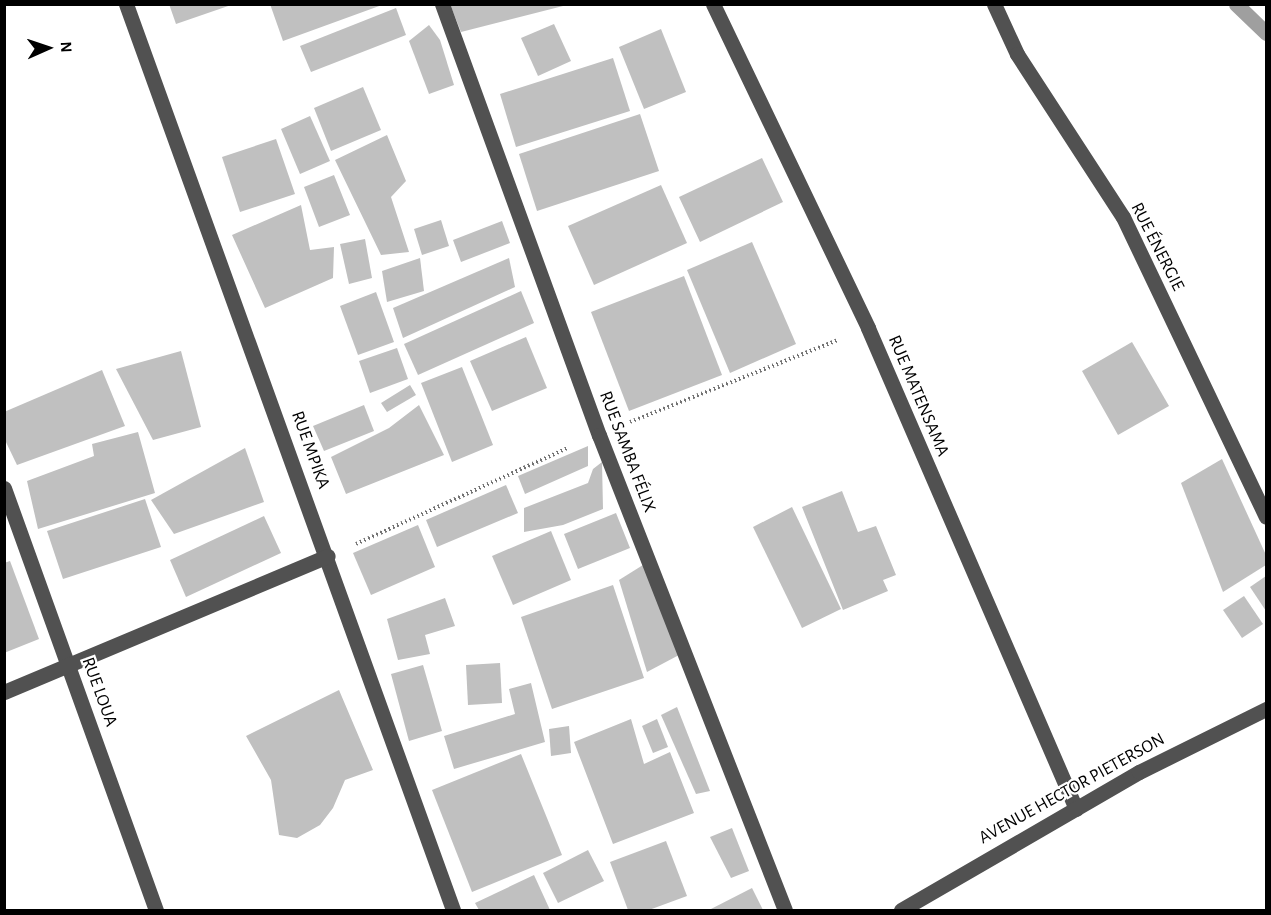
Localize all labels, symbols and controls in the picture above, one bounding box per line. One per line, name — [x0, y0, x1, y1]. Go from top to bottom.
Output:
north arrow — [18, 18, 78, 78]
text: N — [58, 41, 74, 53]
street label: RUE ÉNERGIE — [1126, 199, 1188, 295]
street label: RUE MATENSAMA — [883, 332, 953, 460]
street label: RUE SAMBA FÉLIX — [594, 388, 660, 516]
street label: RUE MPIKA — [286, 408, 334, 492]
street label: RUE LOUA — [77, 654, 121, 730]
street label: AVENUE HECTOR PIETERSON — [975, 729, 1169, 849]

